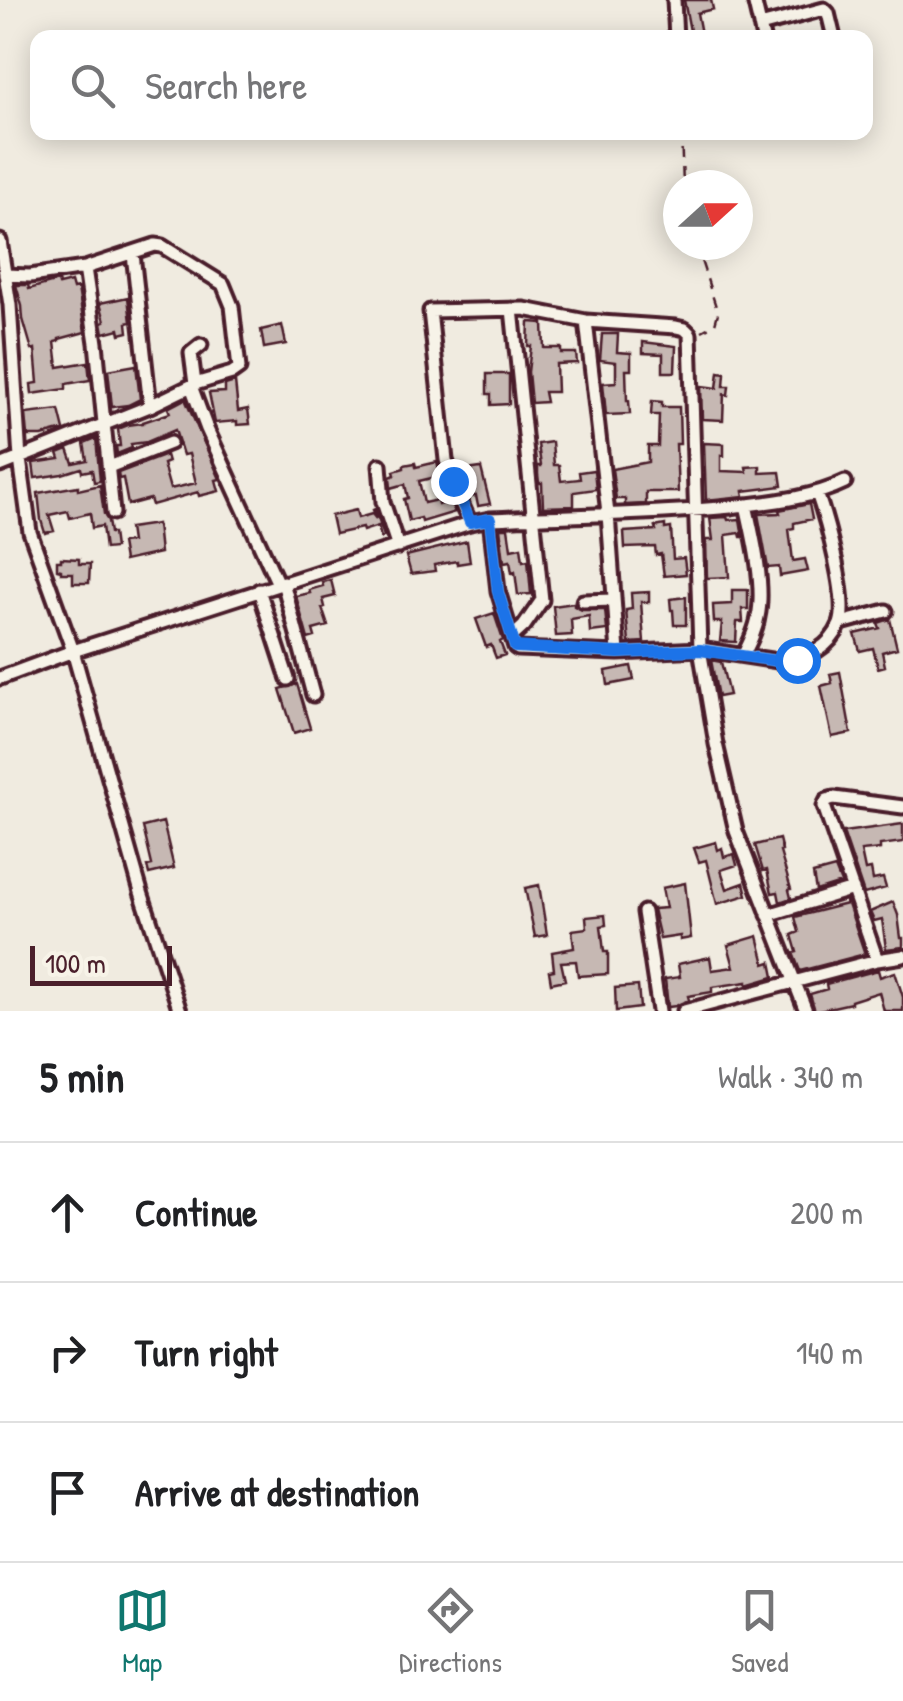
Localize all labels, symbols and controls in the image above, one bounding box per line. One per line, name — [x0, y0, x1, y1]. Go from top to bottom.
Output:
search box — [30, 30, 873, 140]
icon: search — [65, 58, 120, 113]
text: Search here — [145, 59, 307, 111]
north arrow — [663, 170, 753, 260]
route end — [431, 459, 477, 505]
route start — [775, 638, 821, 684]
scale bar — [30, 941, 172, 986]
text: 100 m — [45, 944, 106, 982]
text: 5 min — [40, 1048, 124, 1105]
text: Walk · 340 m — [718, 1055, 863, 1098]
icon: ahead — [40, 1185, 95, 1240]
text: Continue — [135, 1186, 257, 1238]
text: 200 m — [790, 1191, 863, 1234]
icon: right — [40, 1325, 95, 1380]
text: Turn right — [135, 1326, 278, 1378]
text: 140 m — [796, 1331, 863, 1374]
icon: arrive — [40, 1465, 95, 1520]
text: Arrive at destination — [135, 1466, 419, 1518]
tab: Map — [115, 1583, 170, 1681]
tab: Directions — [399, 1583, 502, 1681]
tab: Saved — [731, 1583, 788, 1681]

